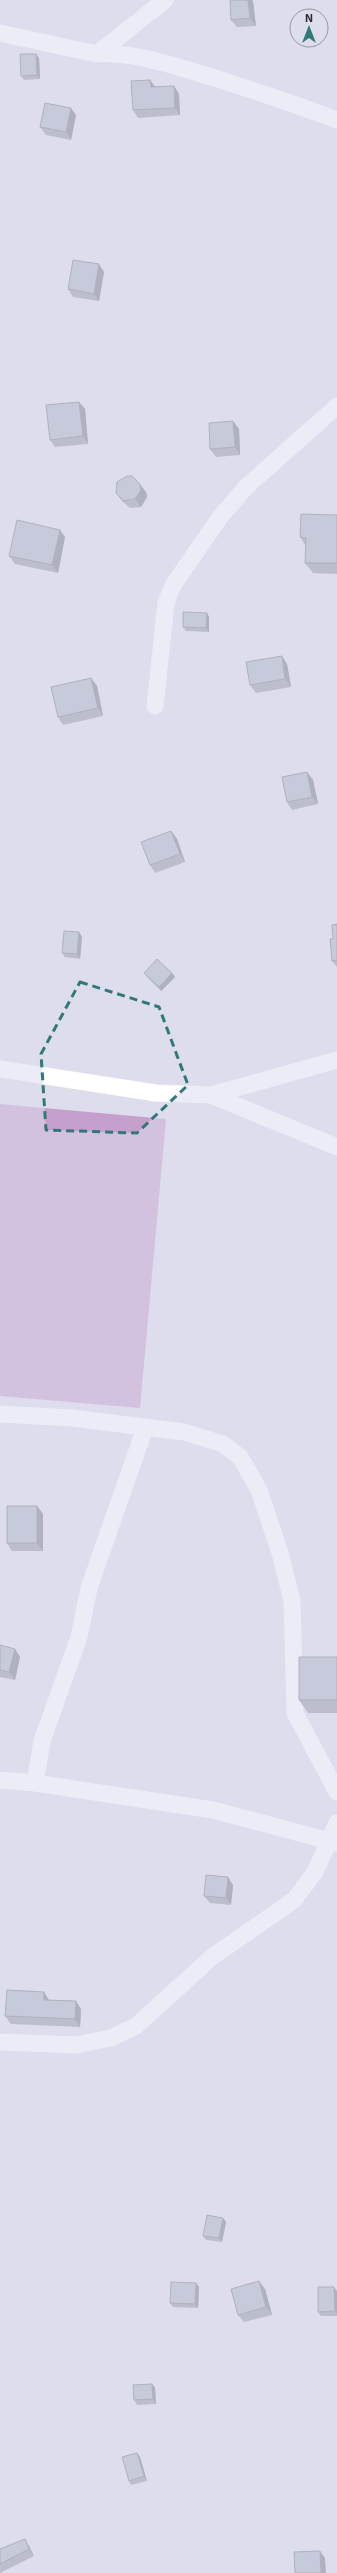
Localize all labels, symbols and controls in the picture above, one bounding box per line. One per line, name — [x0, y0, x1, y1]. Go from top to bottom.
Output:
north arrow — [289, 8, 329, 48]
text: N — [305, 11, 313, 24]

